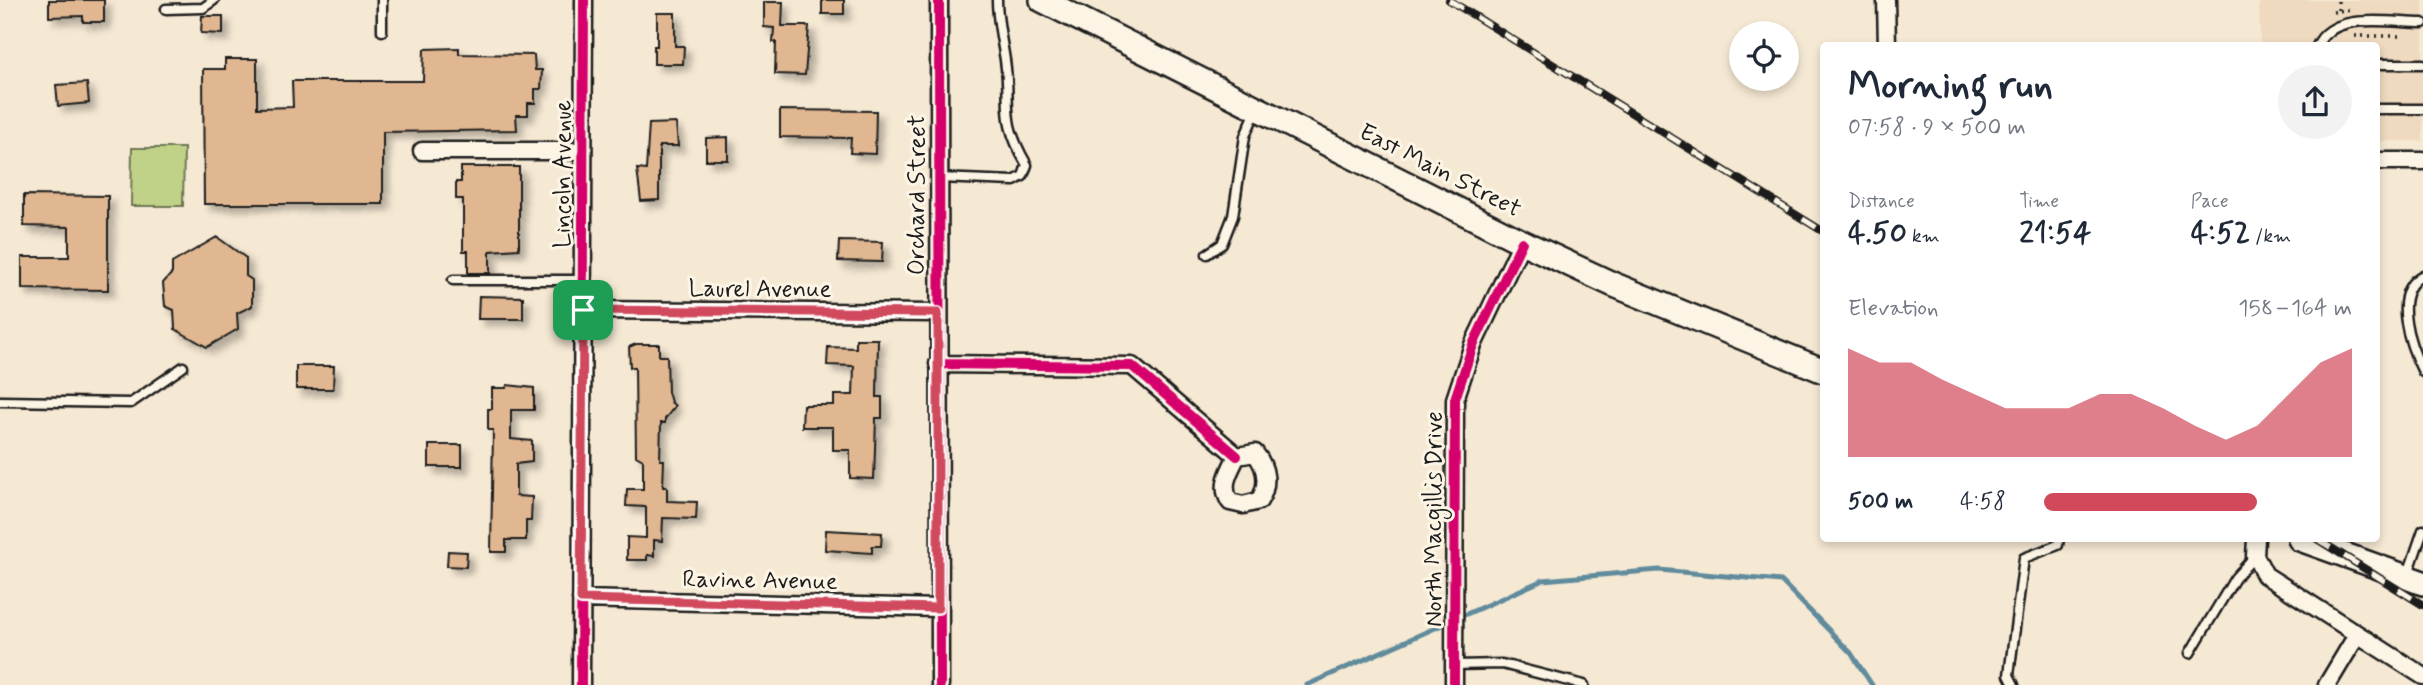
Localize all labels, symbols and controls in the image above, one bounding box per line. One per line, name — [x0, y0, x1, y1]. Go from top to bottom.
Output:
map controls — [1729, 21, 1799, 91]
button: locate — [1729, 21, 1799, 91]
text: Morning run — [1848, 62, 2053, 111]
button: share — [2278, 65, 2352, 139]
street label: Lincoln Avenue — [548, 100, 579, 248]
text: 07:58 · 9 × 500 m — [1848, 113, 2026, 143]
street label: Orchard Street — [902, 115, 933, 275]
street label: East Main Street — [1354, 117, 1526, 225]
text: Distance — [1848, 189, 1915, 214]
text: Time — [2019, 189, 2059, 214]
text: Pace — [2191, 189, 2228, 214]
text: 4.50 — [1848, 214, 1907, 253]
text: 21:54 — [2019, 214, 2091, 253]
text: 4:52 — [2191, 214, 2250, 253]
text: km — [1907, 224, 1940, 249]
text: /km — [2250, 224, 2291, 249]
street label: Laurel Avenue — [689, 274, 831, 305]
pin — [553, 280, 613, 340]
icon: arrive — [564, 291, 602, 329]
text: Elevation — [1848, 294, 1939, 324]
text: 158–164 m — [2238, 294, 2352, 324]
street label: North Macgillis Drive — [1419, 411, 1452, 627]
text: 500 m — [1848, 487, 1913, 517]
text: 4:58 — [1960, 487, 2006, 517]
street label: Ravine Avenue — [682, 564, 838, 598]

